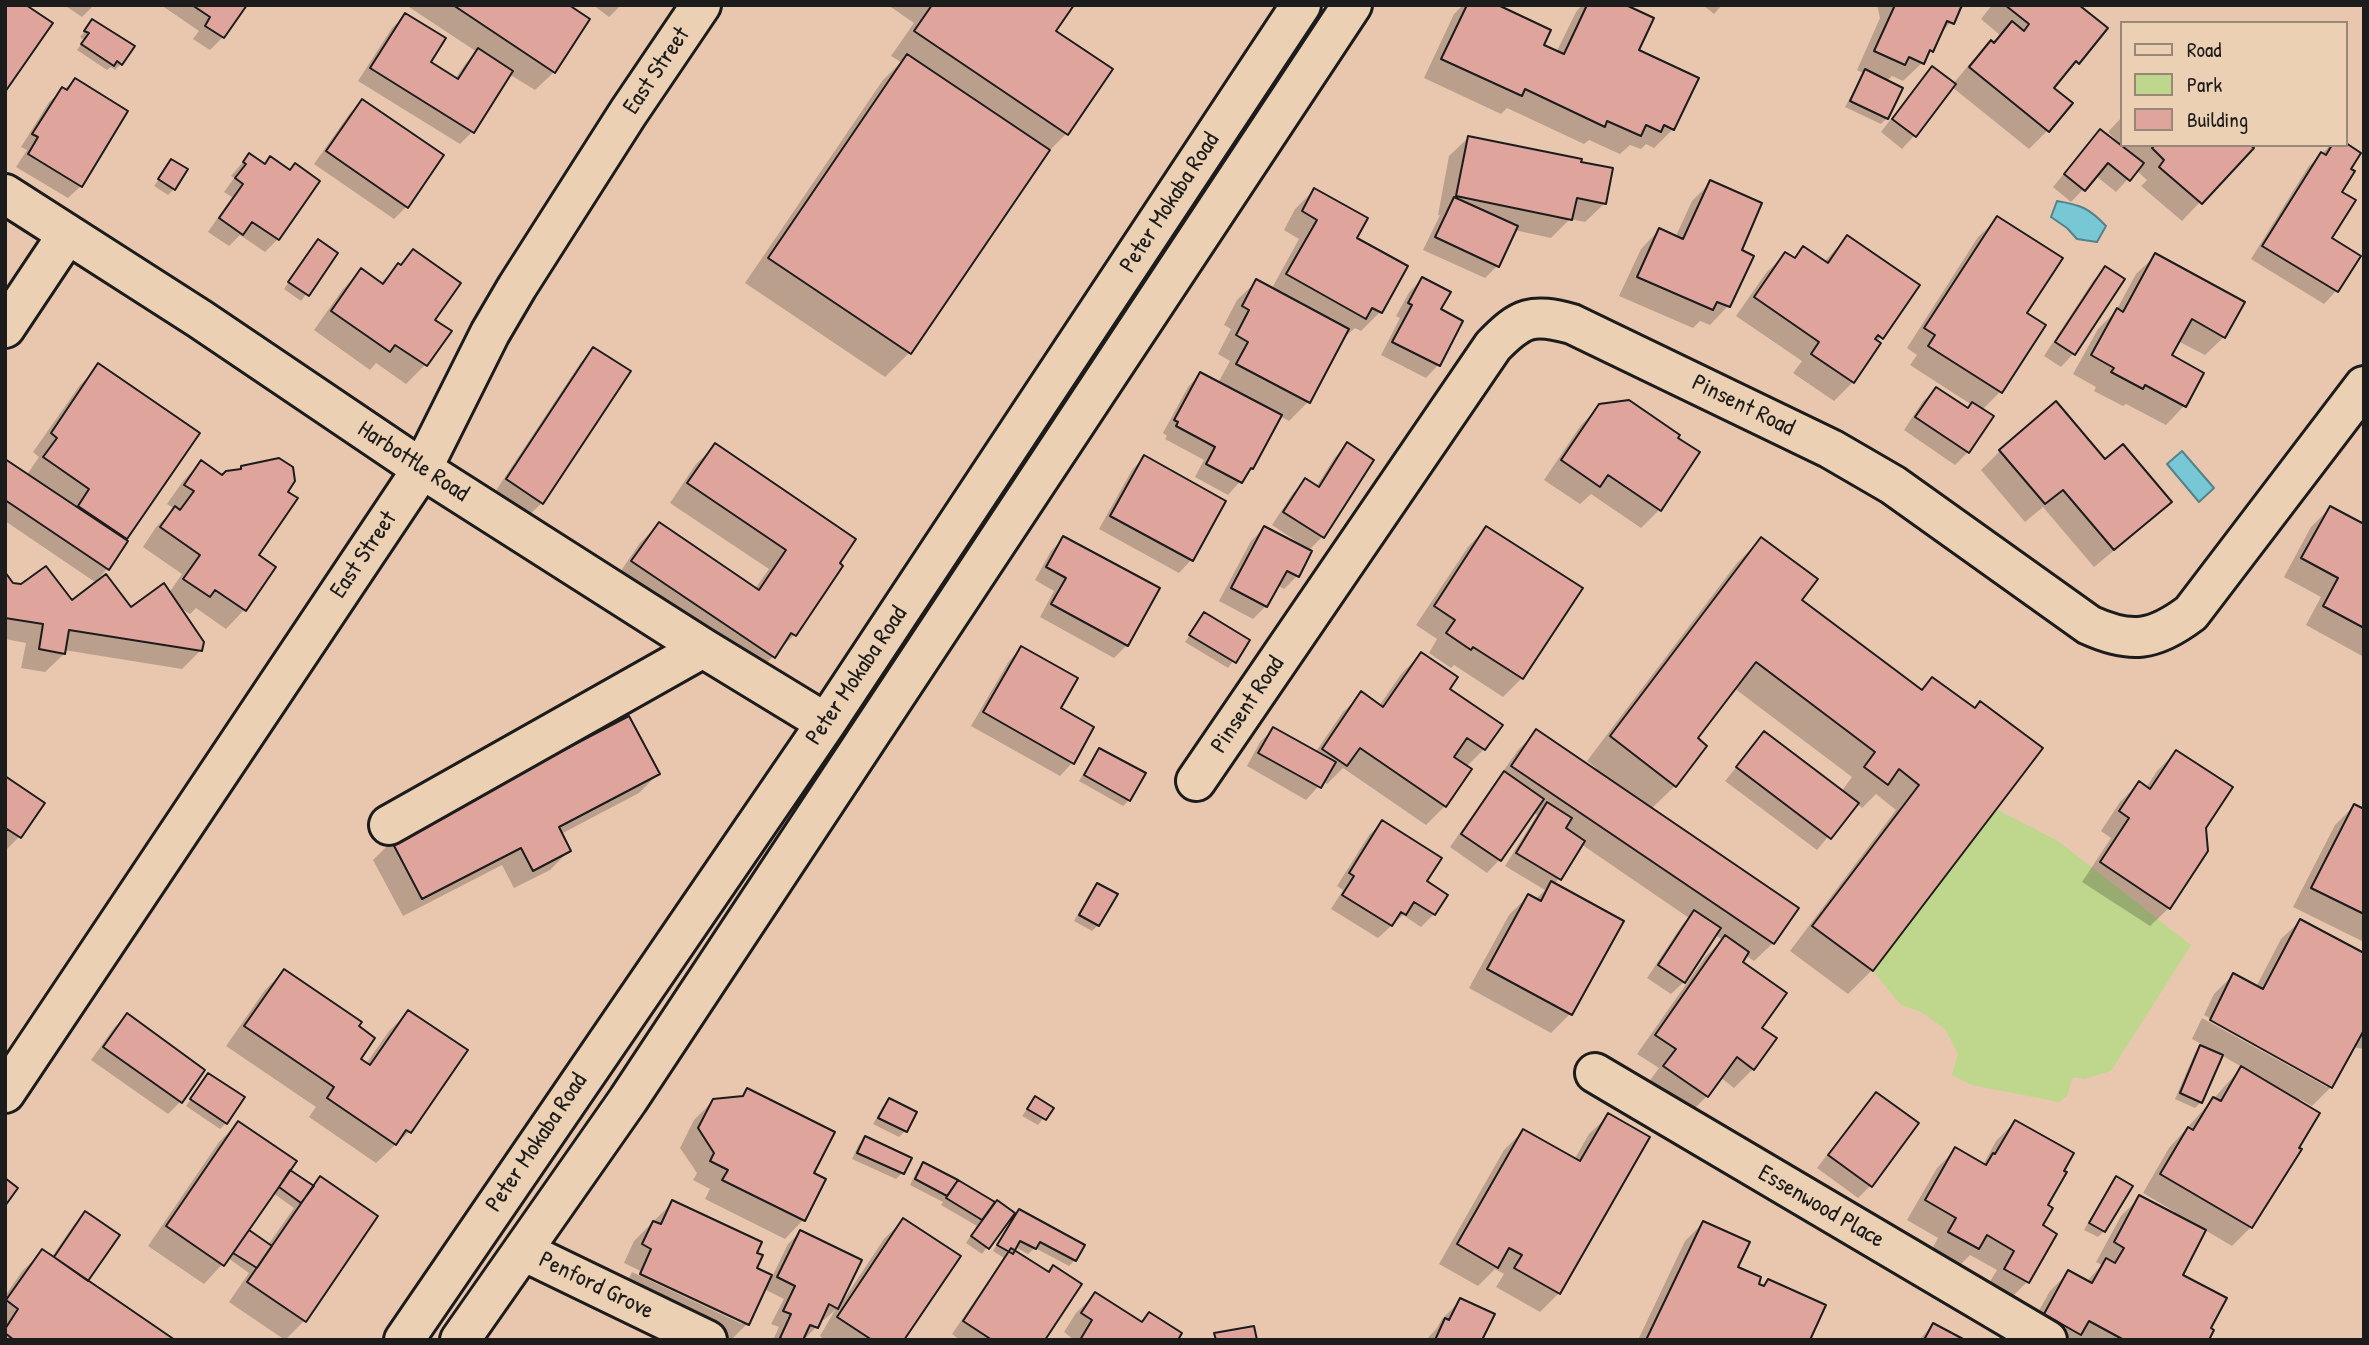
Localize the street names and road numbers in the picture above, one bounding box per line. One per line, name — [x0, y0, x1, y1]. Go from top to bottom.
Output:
street label: East Street — [617, 22, 697, 120]
street label: Peter Mokaba Road — [1114, 128, 1226, 278]
street label: Pinsent Road — [1687, 369, 1799, 443]
street label: Harbottle Road — [352, 415, 474, 509]
street label: East Street — [324, 506, 404, 604]
street label: Peter Mokaba Road — [800, 601, 914, 751]
street label: Pinsent Road — [1205, 651, 1291, 759]
street label: Peter Mokaba Road — [480, 1068, 594, 1218]
street label: Essenwood Place — [1753, 1159, 1889, 1255]
street label: Penford Grove — [534, 1246, 658, 1326]

